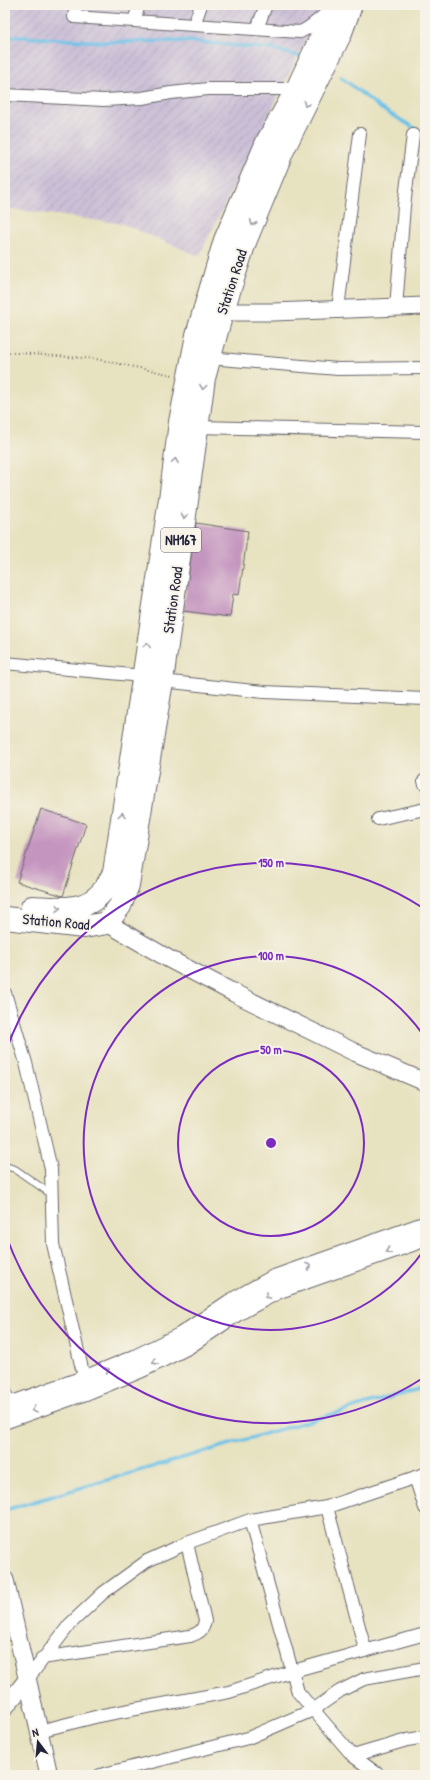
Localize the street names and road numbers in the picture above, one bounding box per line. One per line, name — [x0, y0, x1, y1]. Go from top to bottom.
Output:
street label: Station Road — [211, 246, 252, 317]
road number: NH167 — [161, 528, 201, 552]
street label: Station Road — [157, 565, 188, 635]
street label: Station Road — [22, 908, 91, 935]

